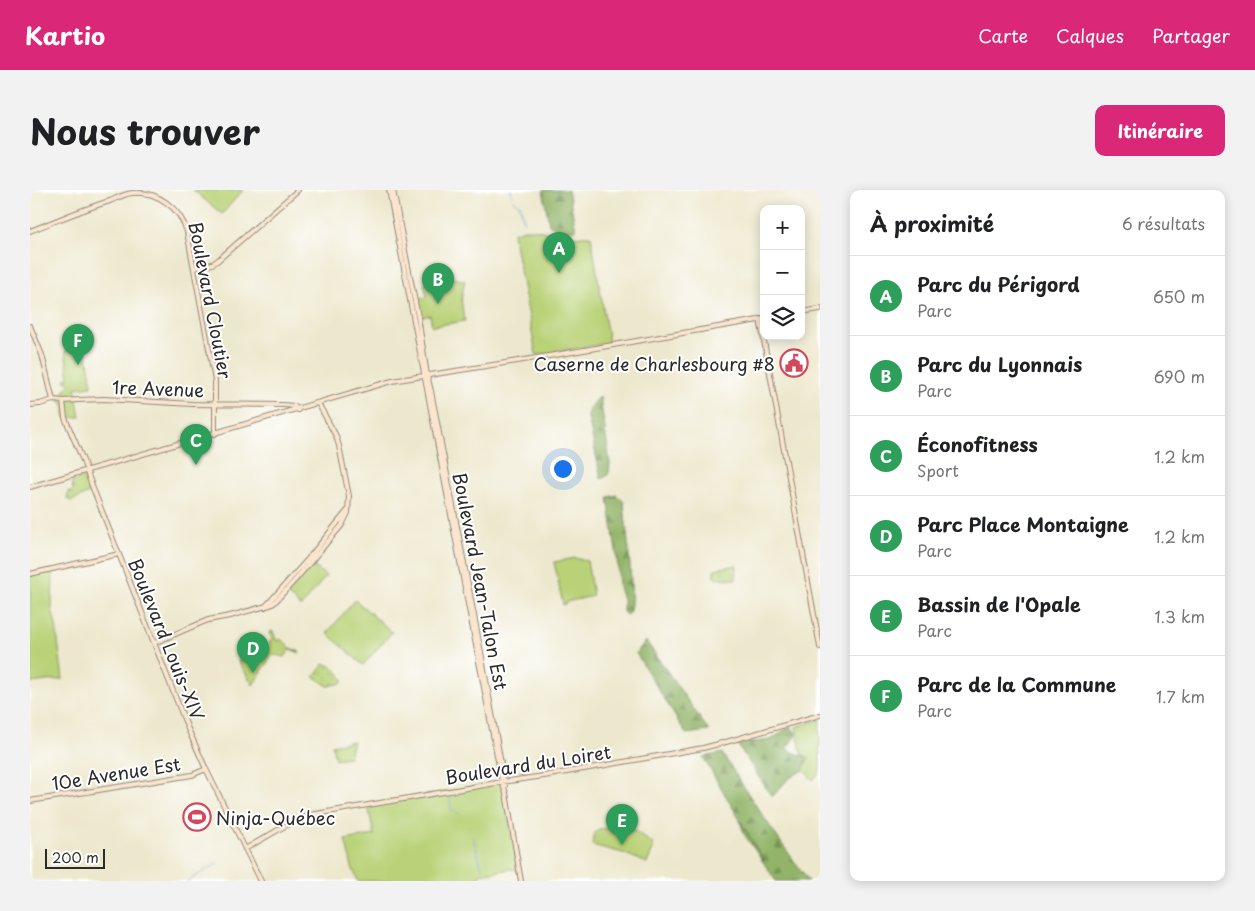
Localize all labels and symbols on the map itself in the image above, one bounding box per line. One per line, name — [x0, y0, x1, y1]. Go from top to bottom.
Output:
street label: Boulevard Cloutier — [183, 219, 240, 382]
pin: A — [543, 232, 575, 273]
pin: B — [422, 263, 454, 304]
pin: F — [62, 324, 94, 365]
public building icon: Caserne de Charlesbourg #8 — [779, 348, 809, 378]
place label: Caserne de Charlesbourg #8 — [533, 350, 775, 377]
street label: 1re Avenue — [112, 373, 205, 403]
pin: C — [180, 424, 212, 465]
your location — [550, 456, 576, 482]
street label: Boulevard Jean-Talon Est — [447, 470, 515, 692]
street label: Boulevard Louis-XIV — [122, 554, 212, 725]
pin: D — [237, 632, 269, 673]
street label: Boulevard du Loiret — [443, 738, 613, 790]
street label: 10e Avenue Est — [50, 749, 183, 796]
sports icon: Ninja-Québec — [182, 802, 212, 832]
place label: Ninja-Québec — [216, 804, 335, 831]
pin: E — [606, 804, 638, 845]
scale bar — [45, 846, 105, 869]

